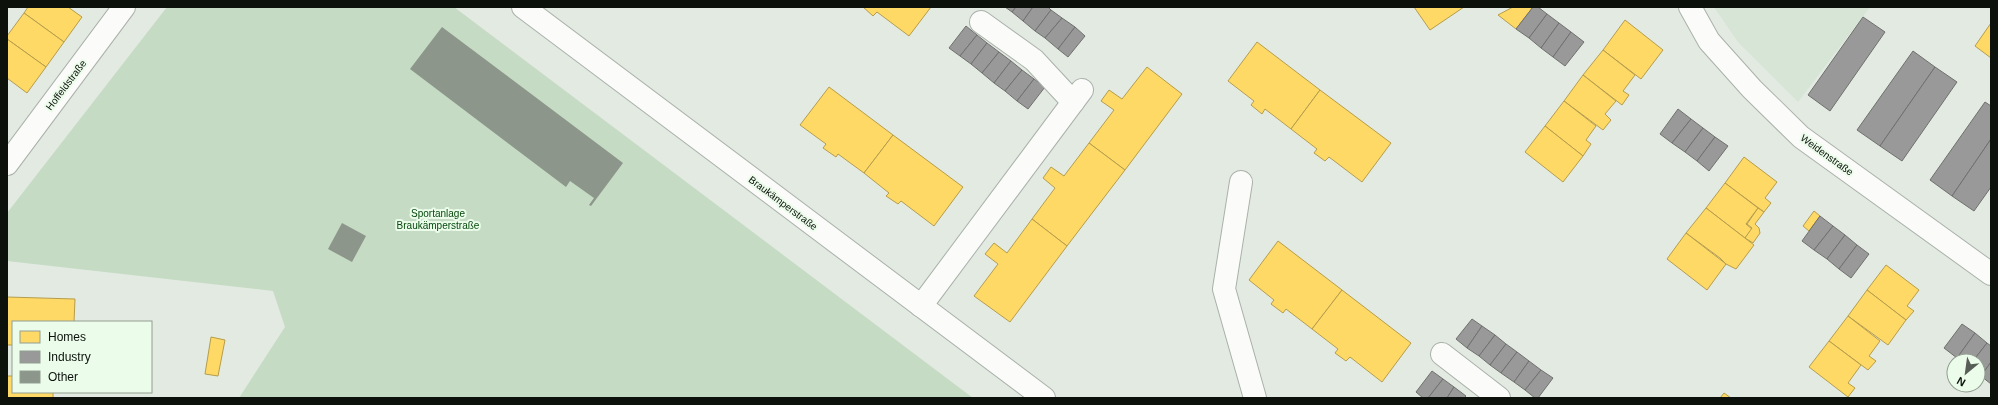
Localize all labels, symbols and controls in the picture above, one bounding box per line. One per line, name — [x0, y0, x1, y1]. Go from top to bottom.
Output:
street label: Hoffeldstraße — [44, 57, 89, 112]
street label: Weidenstraße — [1799, 132, 1856, 178]
street label: Braukämperstraße — [747, 174, 820, 233]
park label: Sportanlage Braukämperstraße — [397, 208, 480, 231]
legend — [12, 321, 152, 393]
text: Homes — [48, 330, 86, 344]
text: Industry — [48, 350, 91, 364]
north arrow — [1946, 353, 1986, 393]
text: Other — [48, 370, 78, 384]
text: N — [1955, 375, 1968, 389]

